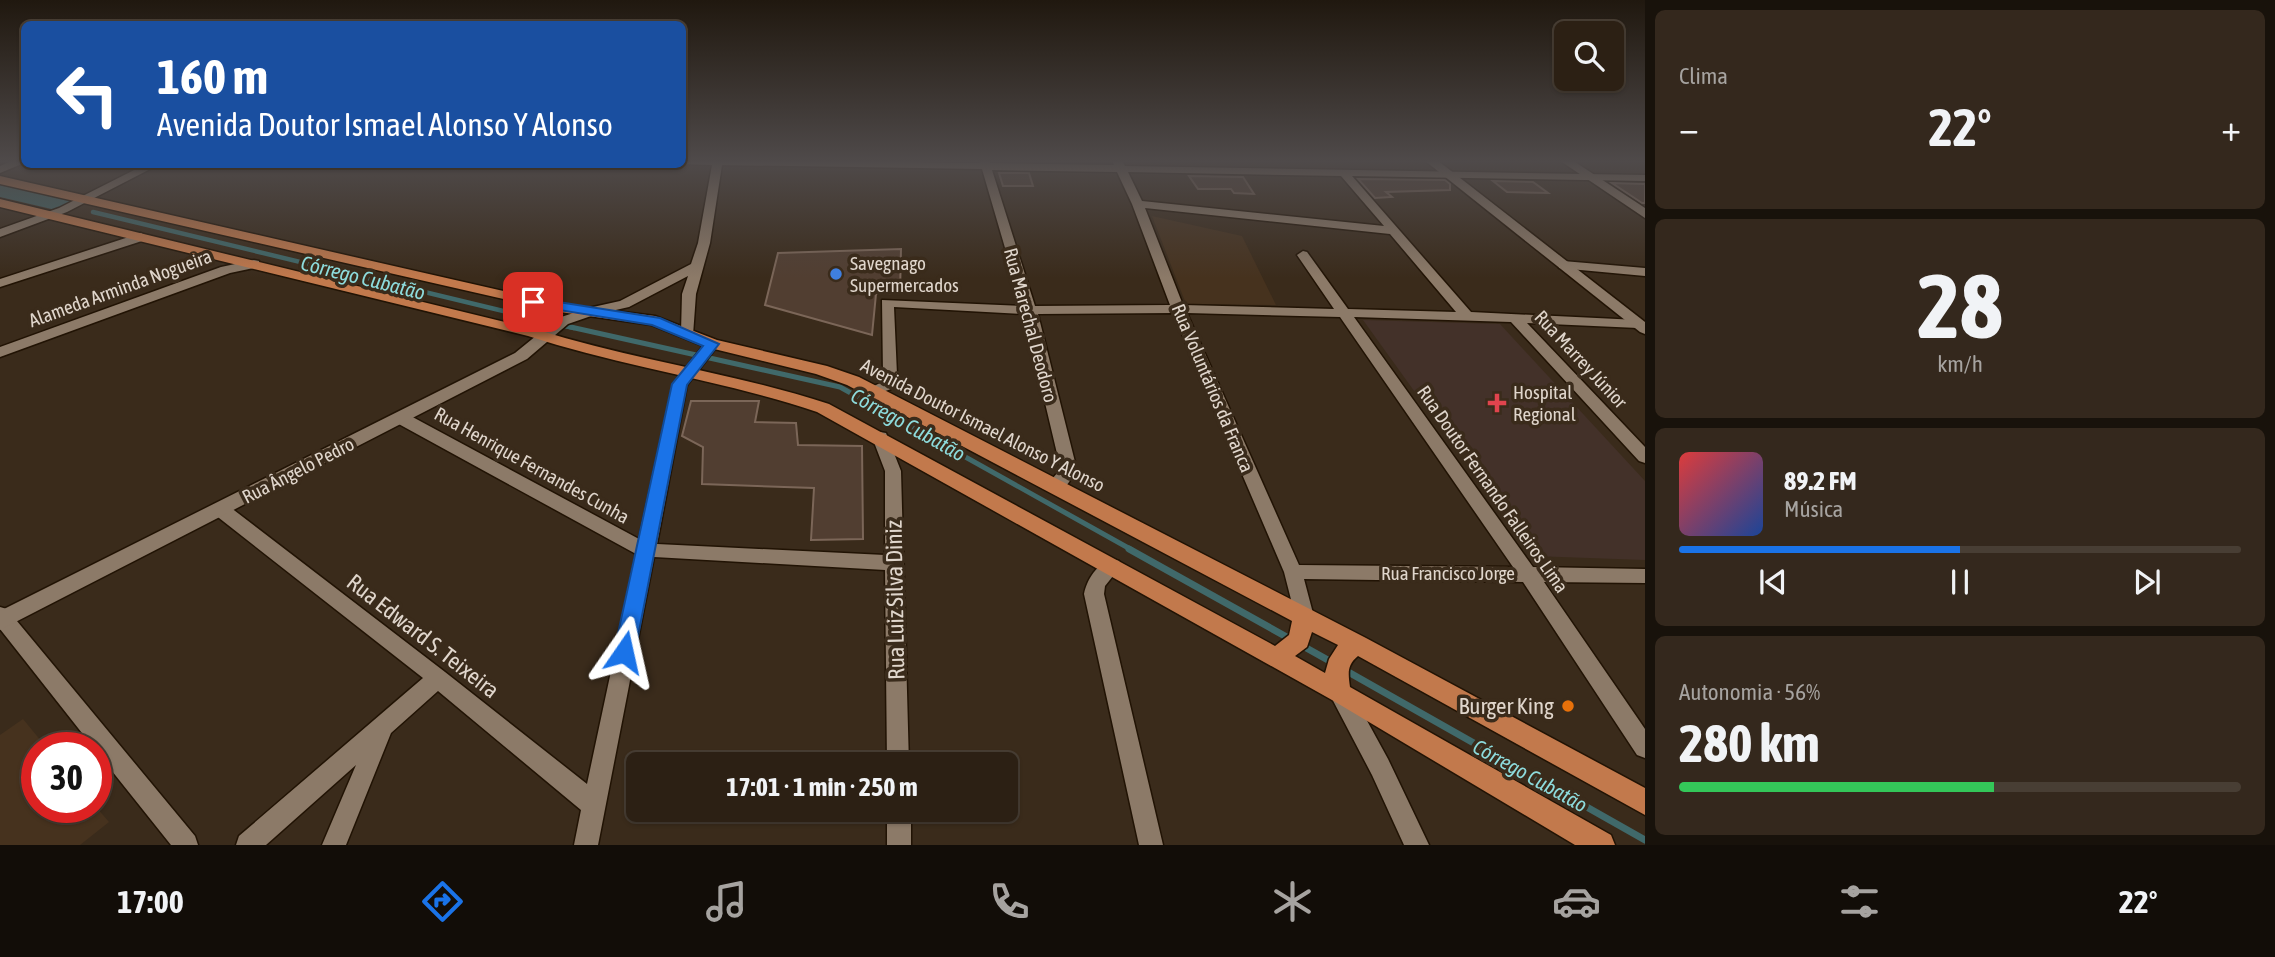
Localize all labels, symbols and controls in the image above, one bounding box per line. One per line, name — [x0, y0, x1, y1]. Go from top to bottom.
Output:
map controls — [1554, 21, 1624, 91]
button: search — [1554, 21, 1624, 91]
text: 160 m — [157, 48, 268, 104]
icon: left — [42, 49, 133, 140]
text: Clima — [1679, 63, 1728, 89]
text: 22° — [1928, 97, 1992, 157]
text: Avenida Doutor Ismael Alonso Y Alonso — [157, 106, 613, 143]
text: − — [1679, 106, 1699, 149]
text: + — [2221, 106, 2241, 149]
street label: Alameda Arminda Nogueira — [26, 245, 214, 331]
street label: Rua Marechal Deodoro — [1000, 245, 1062, 405]
water label: Córrego Cubatão — [299, 250, 428, 304]
place label: Savegnago Supermercados — [850, 252, 959, 296]
text: 28 — [1917, 253, 2003, 357]
marker: Savegnago Supermercados — [828, 266, 844, 282]
pin — [503, 272, 563, 332]
icon: arrive — [514, 283, 552, 321]
street label: Rua Voluntários da Franca — [1168, 301, 1258, 475]
street label: Rua Marrey Júnior — [1530, 306, 1632, 413]
text: km/h — [1937, 351, 1983, 377]
street label: Avenida Doutor Ismael Alonso Y Alonso — [857, 354, 1109, 496]
street label: Rua Doutor Fernando Falleiros Lima — [1413, 381, 1573, 597]
place label: Hospital Regional — [1513, 381, 1576, 425]
water label: Córrego Cubatão — [847, 383, 970, 466]
marker: Hospital Regional — [1487, 393, 1507, 413]
street label: Rua Henrique Fernandes Cunha — [431, 402, 633, 528]
street label: Rua Ângelo Pedro — [238, 432, 358, 508]
text: 89.2 FM — [1784, 466, 1857, 496]
text: Música — [1784, 496, 1843, 522]
street label: Rua Luiz Silva Diniz — [881, 520, 909, 680]
street label: Rua Francisco Jorge — [1381, 562, 1515, 584]
icon: previous — [1754, 563, 1792, 601]
icon: pause — [1941, 563, 1979, 601]
icon: next — [2128, 563, 2166, 601]
street label: Rua Edward S. Teixeira — [342, 569, 504, 703]
position arrow — [587, 615, 661, 689]
text: Autonomia · 56% — [1679, 679, 1820, 705]
place label: Burger King — [1458, 693, 1554, 719]
marker: Burger King — [1560, 698, 1576, 714]
text: 280 km — [1679, 713, 1820, 773]
speed limit sign: 30 — [21, 732, 112, 823]
water label: Córrego Cubatão — [1469, 734, 1592, 817]
text: 17:01 · 1 min · 250 m — [726, 772, 918, 802]
icon: directions — [418, 877, 467, 926]
icon: music — [702, 877, 751, 926]
icon: phone — [985, 877, 1034, 926]
icon: climate — [1268, 877, 1317, 926]
icon: car — [1552, 877, 1601, 926]
icon: filters — [1835, 877, 1884, 926]
text: 17:00 — [117, 883, 184, 920]
text: 22° — [2119, 883, 2158, 920]

